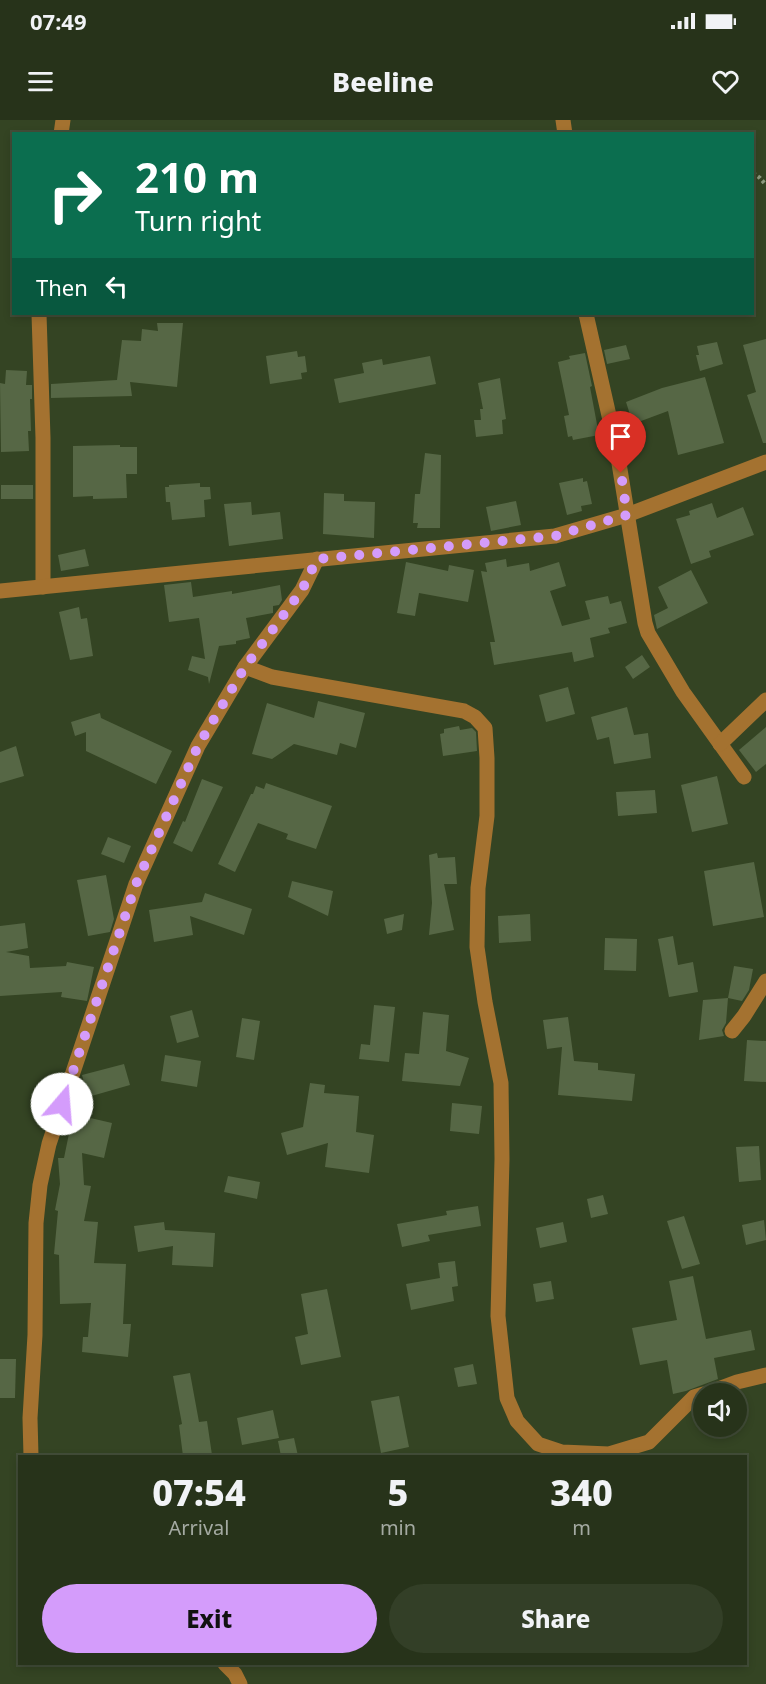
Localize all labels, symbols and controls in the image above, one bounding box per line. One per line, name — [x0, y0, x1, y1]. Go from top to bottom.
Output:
text: 07:49 — [30, 6, 87, 36]
text: Beeline — [332, 63, 434, 100]
icon: menu — [24, 65, 57, 98]
icon: heart — [709, 65, 742, 98]
text: 210 m — [135, 148, 259, 205]
icon: right — [36, 156, 114, 234]
text: Turn right — [135, 202, 261, 239]
icon: left — [100, 270, 133, 303]
text: Then — [36, 272, 88, 302]
pin — [595, 411, 646, 473]
icon: arrive — [604, 420, 637, 453]
position arrow — [30, 1072, 94, 1136]
map controls — [693, 1383, 747, 1437]
button: sound — [693, 1383, 747, 1437]
text: 07:54 — [152, 1468, 246, 1517]
text: 5 — [388, 1468, 408, 1517]
text: 340 — [550, 1468, 613, 1517]
text: Arrival — [168, 1514, 229, 1541]
text: min — [380, 1514, 416, 1541]
text: m — [572, 1514, 591, 1541]
button: Exit — [42, 1584, 377, 1653]
button: Share — [389, 1584, 723, 1653]

